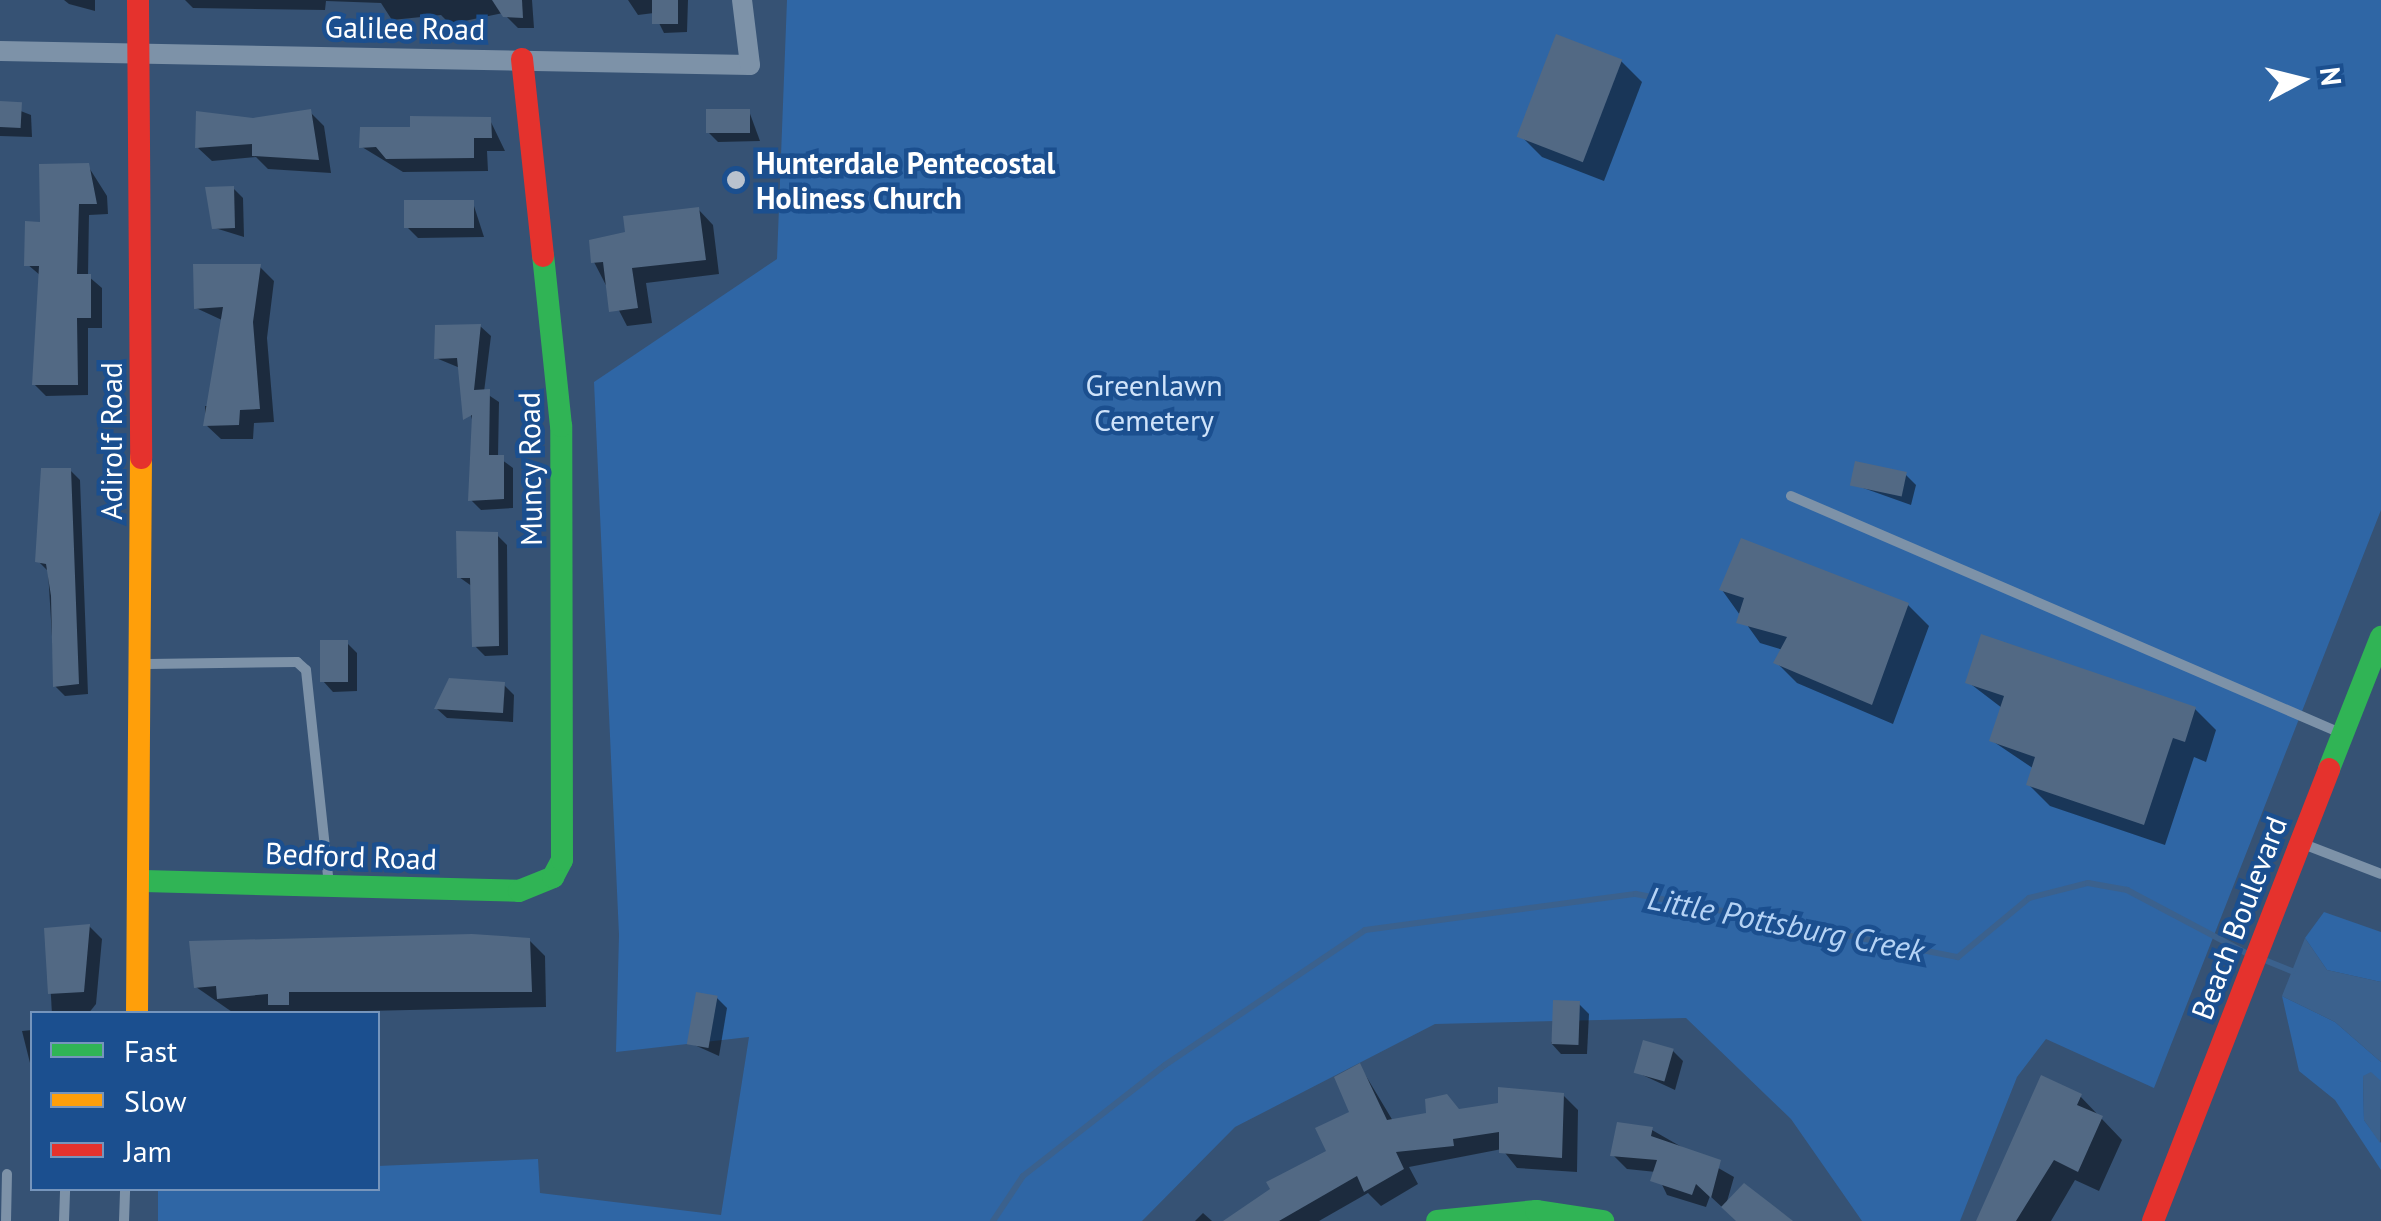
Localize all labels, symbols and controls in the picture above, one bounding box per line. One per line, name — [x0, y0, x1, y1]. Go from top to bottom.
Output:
street label: Galilee Road — [324, 9, 486, 47]
north arrow — [2251, 30, 2351, 130]
text: N — [2312, 65, 2351, 88]
place label: Hunterdale Pentecostal Holiness Church — [756, 145, 1055, 216]
marker: Hunterdale Pentecostal Holiness Church — [725, 169, 747, 191]
street label: Adirolf Road — [93, 362, 129, 520]
park label: Greenlawn Cemetery — [1085, 367, 1223, 438]
street label: Muncy Road — [511, 391, 549, 547]
street label: Beach Boulevard — [2184, 811, 2294, 1025]
street label: Bedford Road — [264, 835, 438, 877]
water label: Little Pottsburg Creek — [1644, 878, 1928, 970]
legend — [30, 1011, 380, 1191]
text: Fast — [124, 1031, 177, 1070]
text: Slow — [124, 1081, 187, 1120]
text: Jam — [124, 1131, 172, 1170]

